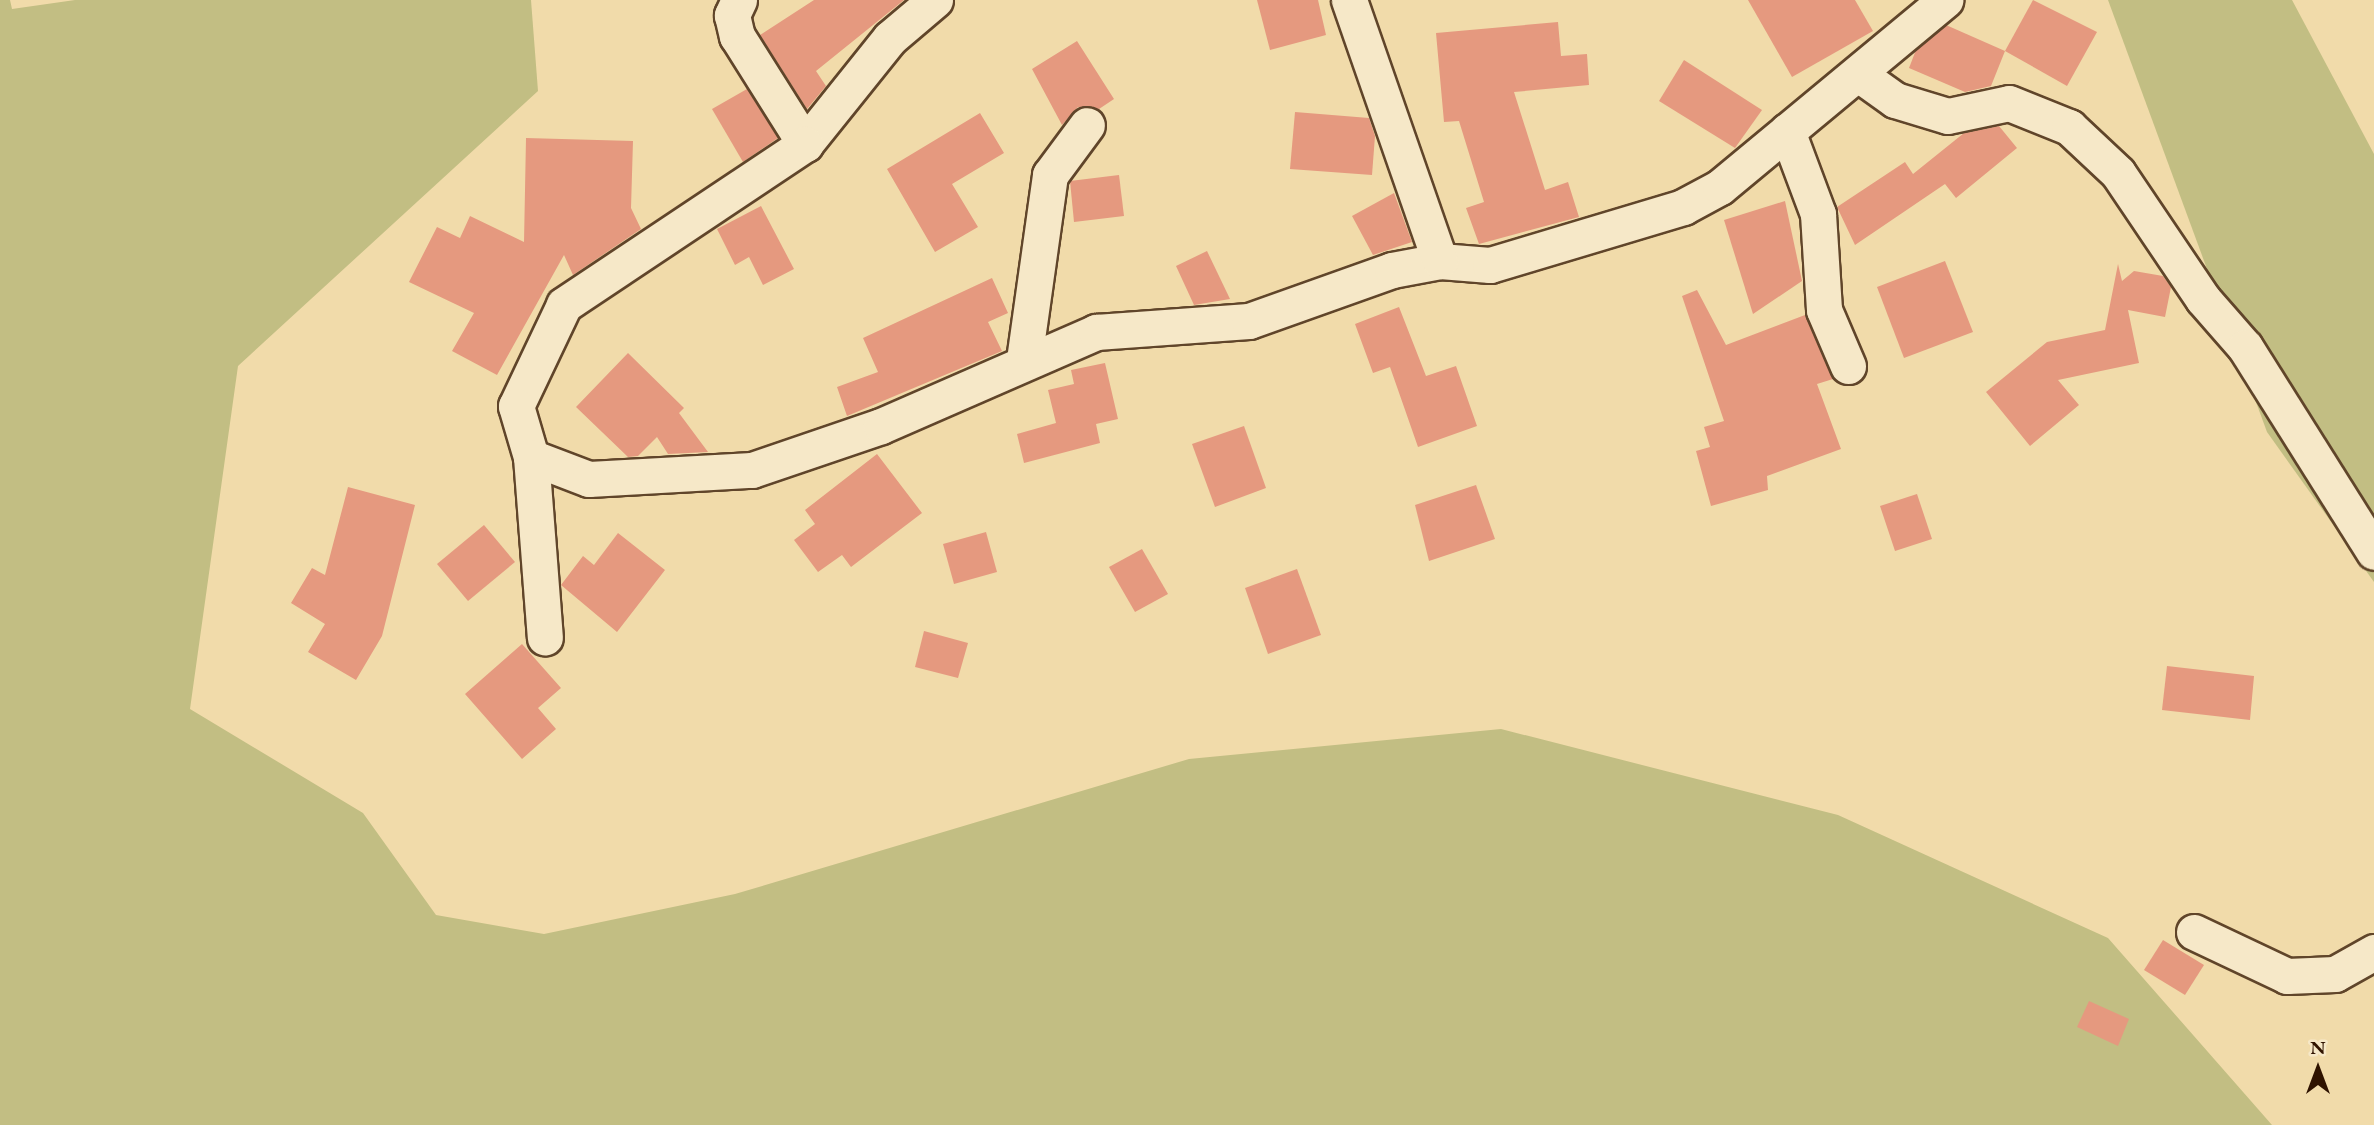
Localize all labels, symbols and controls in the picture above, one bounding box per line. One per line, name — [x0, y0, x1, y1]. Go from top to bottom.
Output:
north arrow — [2283, 1034, 2353, 1104]
text: N — [2310, 1035, 2326, 1060]

